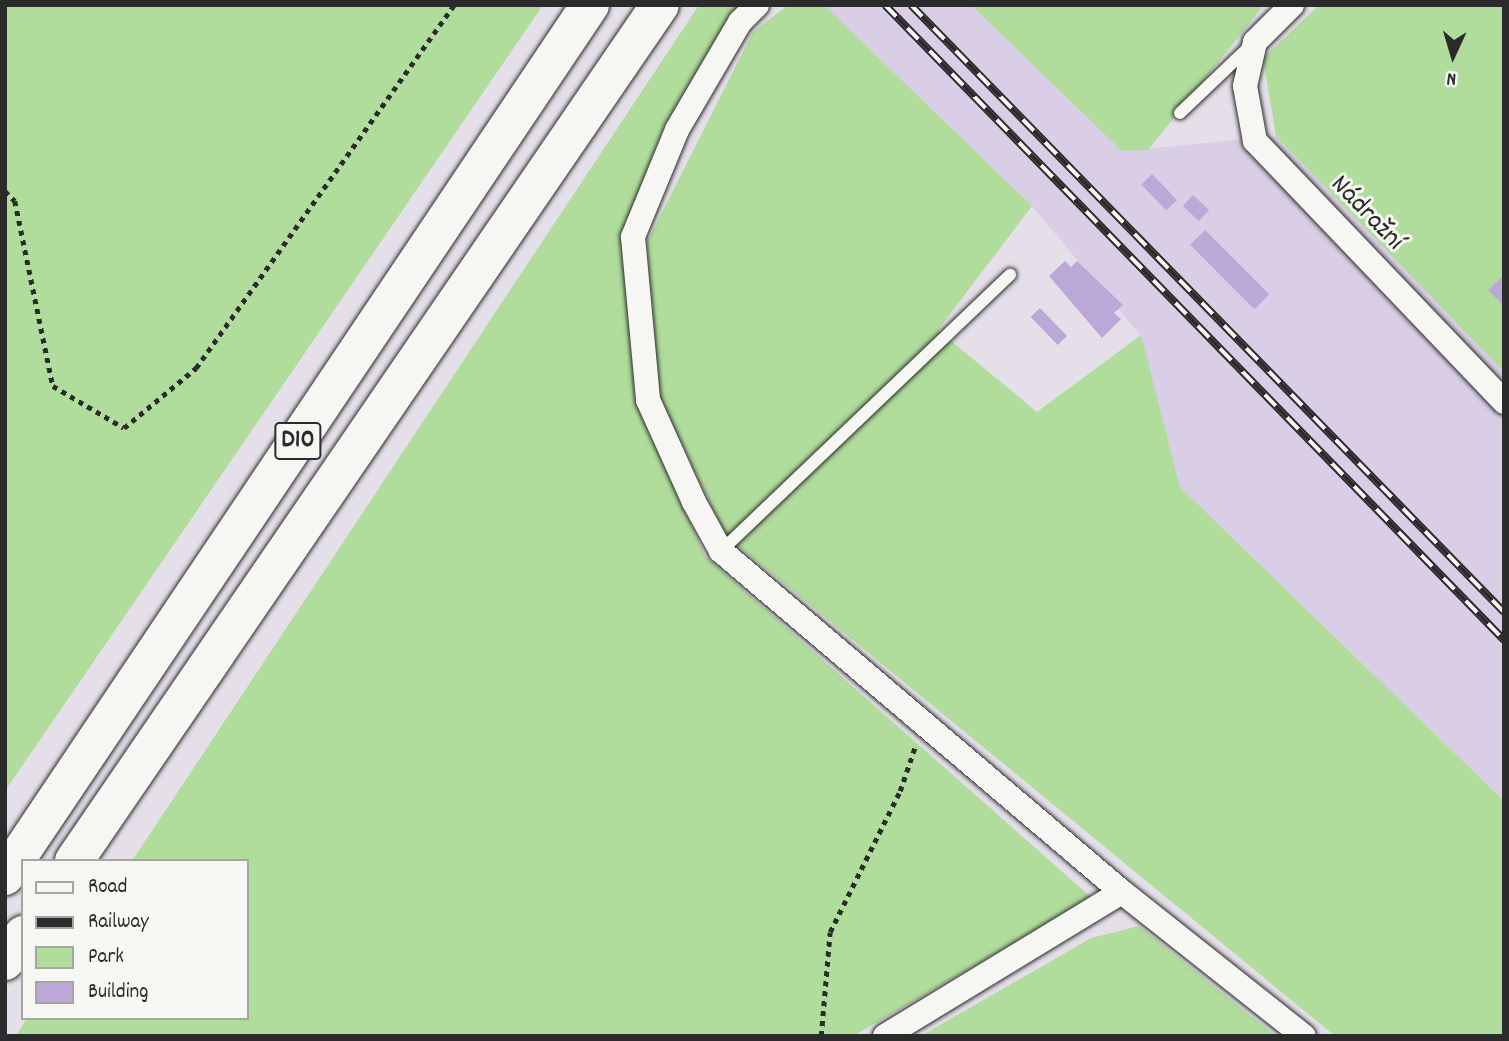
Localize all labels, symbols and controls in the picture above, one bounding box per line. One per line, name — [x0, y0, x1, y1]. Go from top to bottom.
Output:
north arrow — [1418, 21, 1488, 91]
text: N — [1446, 64, 1457, 91]
street label: Nádražní — [1322, 169, 1410, 259]
road number: D10 — [274, 418, 322, 463]
legend — [21, 859, 248, 1020]
text: Road — [88, 873, 127, 903]
text: Railway — [88, 908, 149, 938]
text: Park — [88, 943, 124, 973]
text: Building — [88, 978, 148, 1008]

